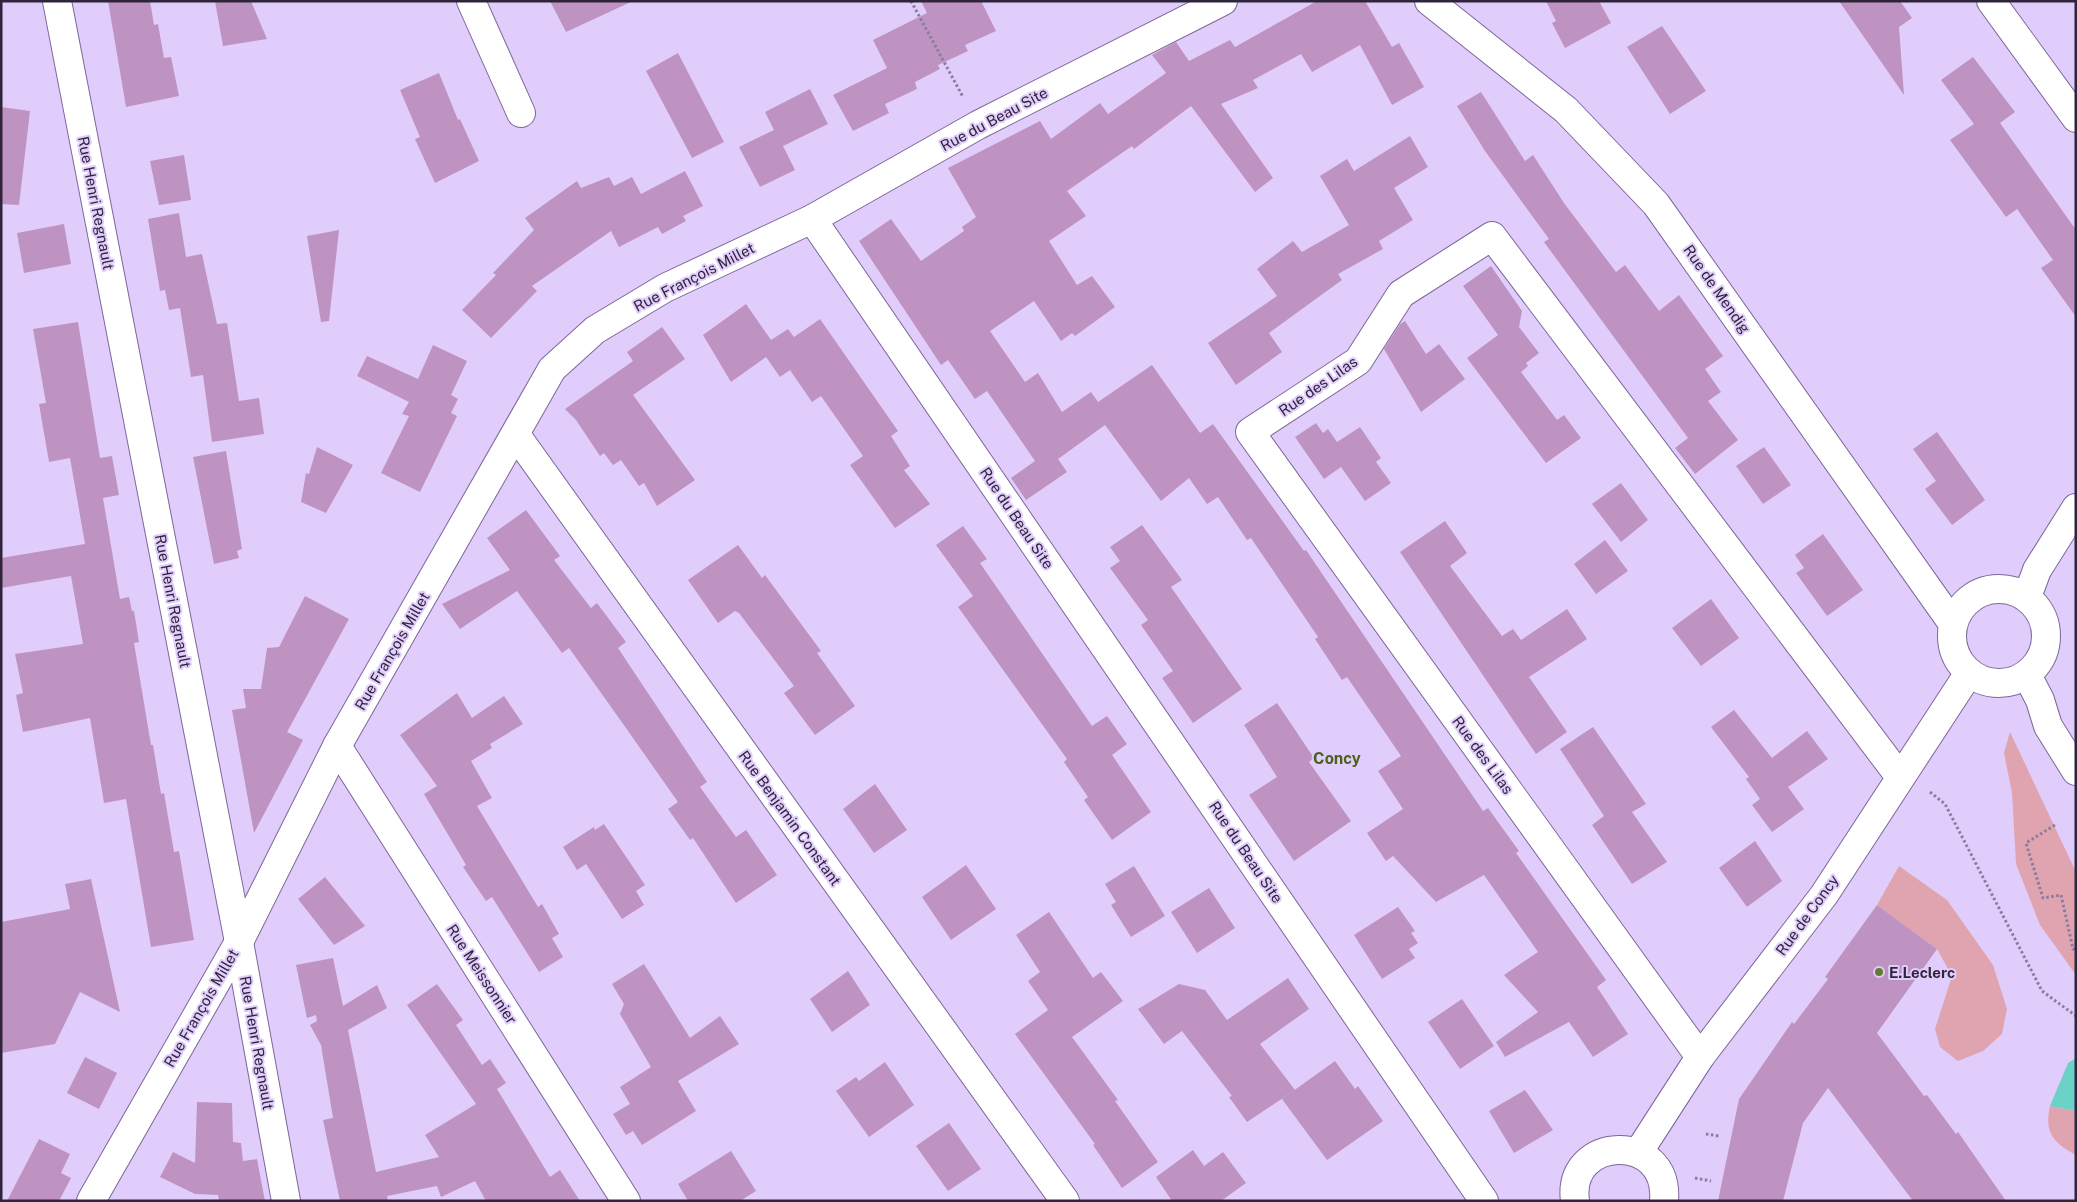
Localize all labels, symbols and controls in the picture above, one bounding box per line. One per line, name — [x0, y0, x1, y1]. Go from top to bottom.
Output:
street label: Rue du Beau Site — [938, 84, 1050, 154]
street label: Rue Henri Regnault — [75, 135, 117, 271]
street label: Rue François Millet — [631, 239, 757, 315]
street label: Rue de Mendig — [1680, 242, 1754, 336]
street label: Rue des Lilas — [1275, 353, 1361, 419]
street label: Rue du Beau Site — [977, 464, 1057, 572]
street label: Rue Henri Regnault — [152, 533, 194, 669]
street label: Rue François Millet — [351, 589, 433, 713]
street label: Rue des Lilas — [1449, 713, 1517, 797]
street label: Rue Benjamin Constant — [735, 747, 845, 889]
district label: Concy — [1313, 749, 1361, 768]
street label: Rue du Beau Site — [1206, 798, 1286, 906]
street label: Rue de Concy — [1772, 872, 1842, 958]
street label: Rue Meissonnier — [444, 921, 521, 1027]
street label: Rue François Millet — [160, 946, 242, 1070]
place label: E.Leclerc — [1889, 964, 1955, 981]
marker: E.Leclerc — [1873, 966, 1885, 978]
street label: Rue Henri Regnault — [237, 975, 277, 1111]

